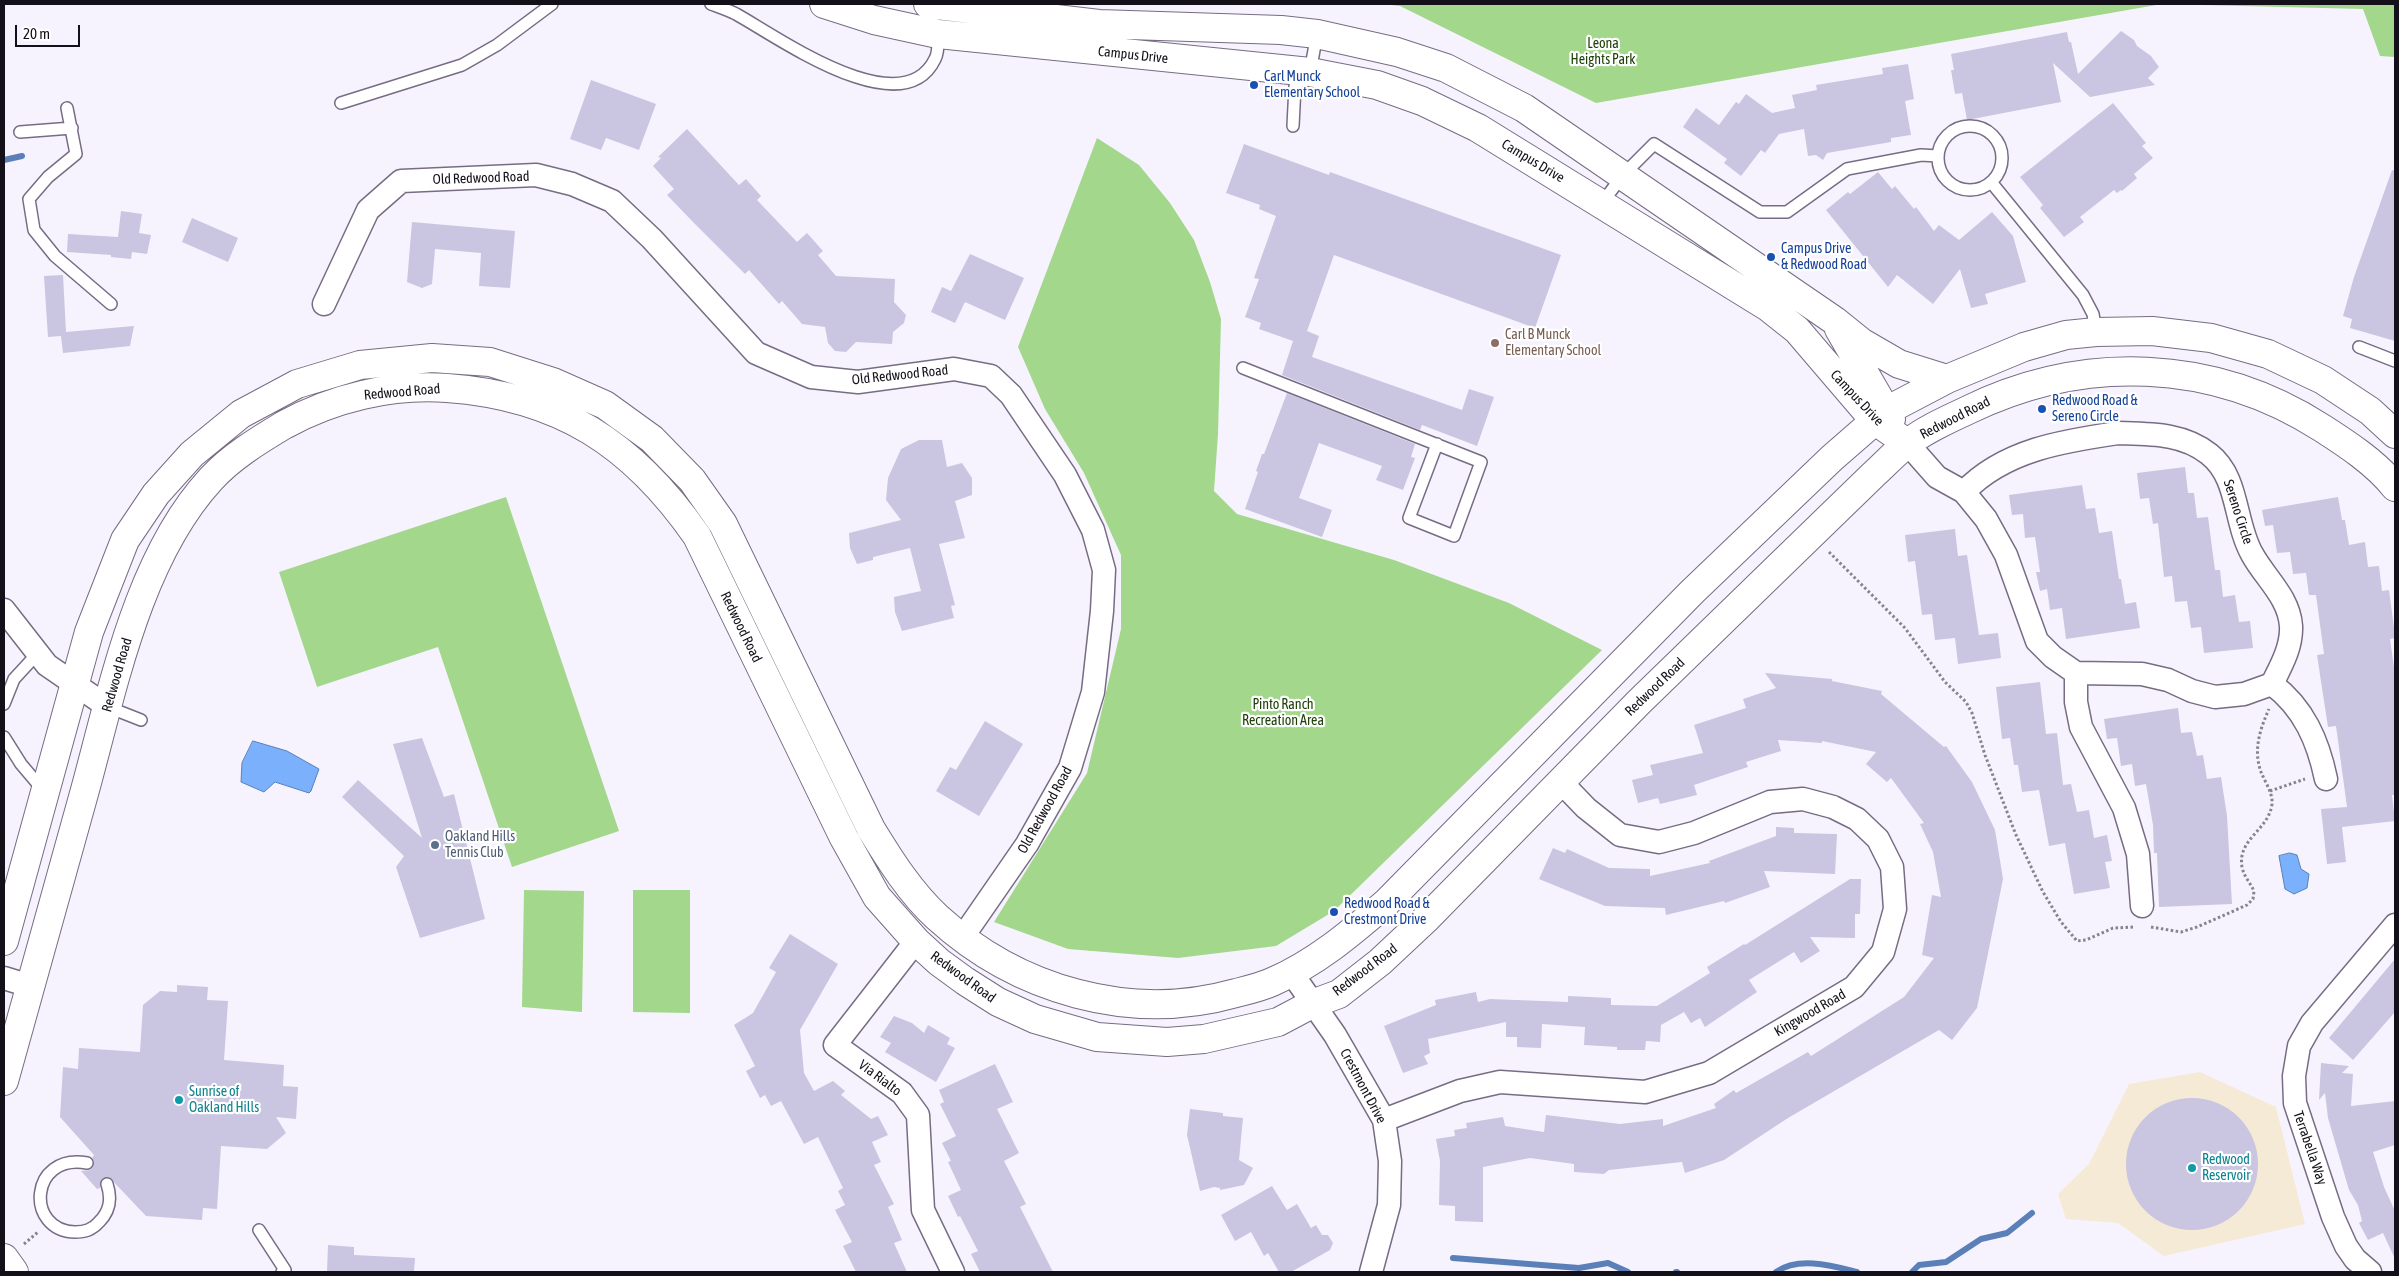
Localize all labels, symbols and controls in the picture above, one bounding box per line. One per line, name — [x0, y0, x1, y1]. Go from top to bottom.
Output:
scale bar — [18, 15, 82, 47]
text: 20 m — [23, 25, 50, 42]
park label: Leona Heights Park — [1571, 36, 1635, 68]
street label: Campus Drive — [1097, 43, 1169, 67]
place label: Carl Munck Elementary School — [1264, 69, 1360, 102]
marker: Carl Munck Elementary School — [1248, 79, 1260, 91]
street label: Campus Drive — [1499, 136, 1567, 186]
street label: Old Redwood Road — [432, 168, 530, 188]
place label: Campus Drive & Redwood Road — [1781, 241, 1867, 274]
marker: Campus Drive & Redwood Road — [1765, 251, 1777, 263]
place label: Carl B Munck Elementary School — [1505, 327, 1601, 360]
marker: Carl B Munck Elementary School — [1489, 337, 1501, 349]
street label: Old Redwood Road — [851, 362, 949, 388]
street label: Campus Drive — [1827, 367, 1887, 429]
street label: Redwood Road — [363, 380, 441, 404]
street label: Redwood Road — [1917, 393, 1993, 443]
place label: Redwood Road & Sereno Circle — [2052, 393, 2138, 426]
marker: Redwood Road & Sereno Circle — [2036, 403, 2048, 415]
street label: Sereno Circle — [2220, 478, 2256, 546]
street label: Redwood Road — [717, 589, 765, 665]
street label: Redwood Road — [98, 636, 136, 714]
street label: Redwood Road — [1622, 654, 1688, 720]
park label: Pinto Ranch Recreation Area — [1242, 697, 1324, 730]
street label: Old Redwood Road — [1014, 764, 1076, 856]
place label: Oakland Hills Tennis Club — [445, 829, 515, 862]
marker: Oakland Hills Tennis Club — [429, 839, 441, 851]
place label: Redwood Road & Crestmont Drive — [1344, 896, 1430, 929]
marker: Redwood Road & Crestmont Drive — [1328, 906, 1340, 918]
street label: Redwood Road — [1329, 940, 1401, 1000]
street label: Redwood Road — [927, 948, 999, 1006]
street label: Kingwood Road — [1771, 986, 1849, 1040]
street label: Crestmont Drive — [1336, 1046, 1390, 1126]
street label: Via Rialto — [855, 1056, 905, 1100]
place label: Sunrise of Oakland Hills — [189, 1084, 259, 1116]
marker: Sunrise of Oakland Hills — [173, 1094, 185, 1106]
street label: Terrabella Way — [2290, 1109, 2330, 1187]
place label: Redwood Reservoir — [2202, 1152, 2250, 1184]
marker: Redwood Reservoir — [2186, 1162, 2198, 1174]

